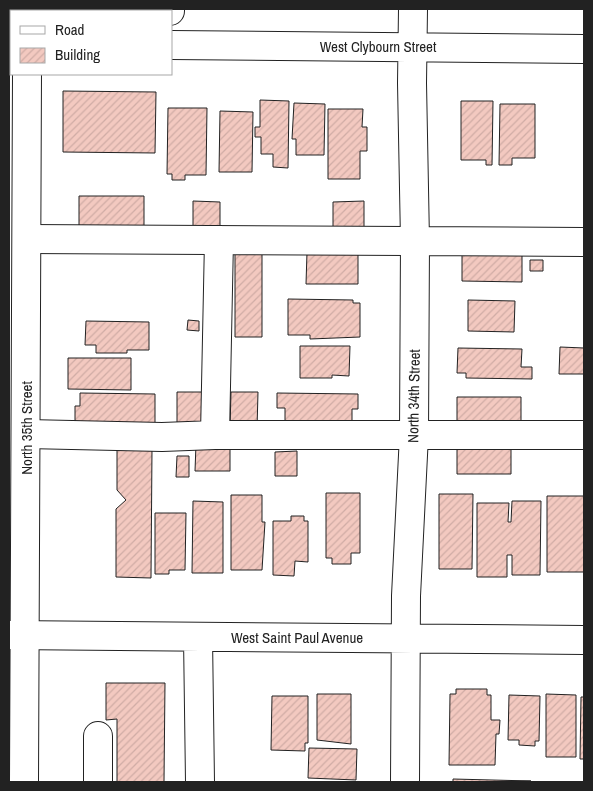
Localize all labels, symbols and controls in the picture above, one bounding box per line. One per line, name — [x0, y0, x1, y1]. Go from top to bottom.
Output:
legend — [10, 10, 172, 75]
text: Road — [55, 19, 84, 40]
street label: West Clybourn Street — [320, 36, 437, 57]
text: Building — [55, 44, 100, 65]
street label: North 34th Street — [402, 348, 425, 443]
street label: North 35th Street — [16, 381, 37, 475]
street label: West Saint Paul Avenue — [231, 627, 363, 648]

